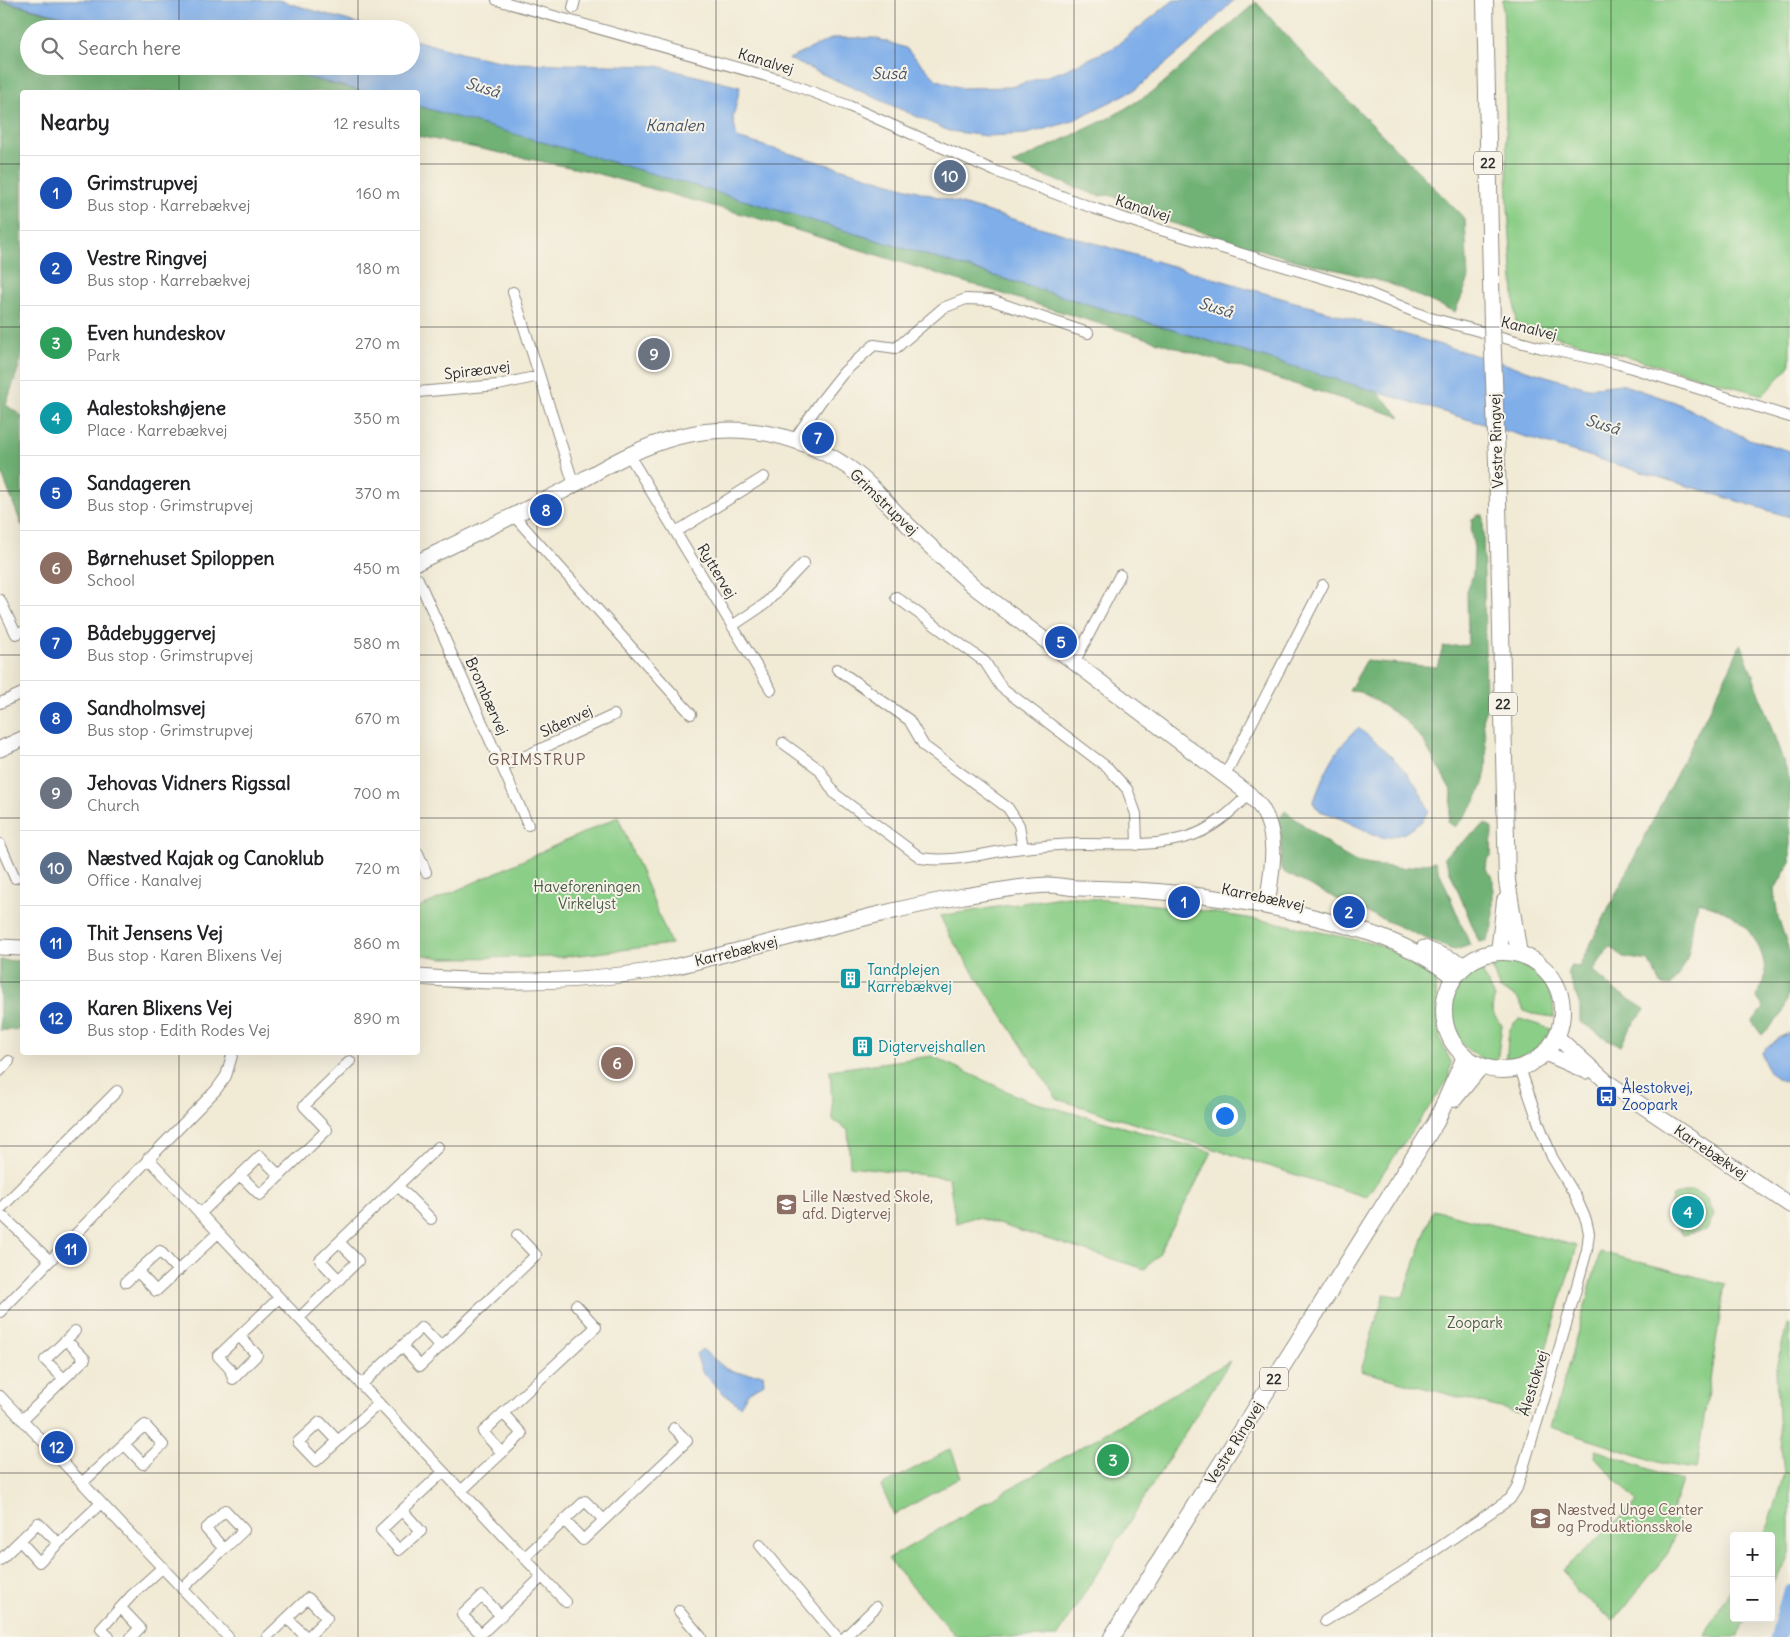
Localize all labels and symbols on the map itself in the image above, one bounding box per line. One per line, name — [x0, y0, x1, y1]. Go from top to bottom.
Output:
street label: Kanalvej — [736, 44, 796, 78]
water label: Suså — [872, 63, 907, 83]
water label: Suså — [464, 72, 503, 102]
water label: Kanalen — [646, 115, 705, 135]
road number: 22 — [1474, 152, 1502, 174]
pin: 10 — [934, 157, 966, 195]
street label: Kanalvej — [1113, 190, 1173, 226]
water label: Suså — [1197, 292, 1236, 322]
street label: Kanalvej — [1499, 312, 1559, 344]
pin: 9 — [638, 335, 670, 373]
street label: Spiræavej — [443, 357, 511, 383]
street label: Vestre Ringvej — [1485, 393, 1507, 489]
water label: Suså — [1584, 409, 1623, 439]
pin: 7 — [802, 419, 834, 457]
street label: Grimstrupvej — [846, 465, 922, 539]
pin: 8 — [530, 491, 562, 529]
street label: Ryttervej — [693, 540, 741, 602]
pin: 5 — [1045, 623, 1077, 661]
street label: Brombærvej — [461, 654, 513, 738]
road number: 22 — [1489, 692, 1517, 716]
street label: Slåenvej — [537, 701, 595, 741]
district label: GRIMSTRUP — [488, 749, 586, 769]
park label: Haveforeningen Virkelyst — [533, 877, 641, 913]
street label: Karrebækvej — [1220, 879, 1306, 915]
pin: 1 — [1168, 883, 1200, 921]
pin: 2 — [1333, 893, 1365, 931]
street label: Karrebækvej — [693, 932, 779, 970]
place label: Tandplejen Karrebækvej — [867, 960, 952, 996]
building icon: Tandplejen Karrebækvej — [839, 966, 863, 990]
building icon: Digtervejshallen — [850, 1034, 874, 1058]
place label: Digtervejshallen — [878, 1037, 986, 1056]
pin: 6 — [601, 1044, 633, 1082]
place label: Ålestokvej, Zoopark — [1622, 1077, 1693, 1114]
bus stop icon: Ålestokvej, Zoopark — [1594, 1084, 1618, 1108]
your location — [1212, 1103, 1238, 1129]
street label: Karrebækvej — [1671, 1120, 1751, 1184]
place label: Lille Næstved Skole, afd. Digtervej — [802, 1187, 933, 1223]
school or university icon: Lille Næstved Skole, afd. Digtervej — [774, 1193, 798, 1217]
pin: 4 — [1672, 1193, 1704, 1231]
pin: 11 — [55, 1230, 87, 1268]
park label: Zoopark — [1447, 1313, 1503, 1332]
street label: Ålestokvej — [1513, 1348, 1552, 1418]
road number: 22 — [1260, 1368, 1288, 1390]
street label: Vestre Ringvej — [1201, 1398, 1267, 1488]
pin: 12 — [41, 1428, 73, 1466]
pin: 3 — [1097, 1441, 1129, 1479]
place label: Næstved Unge Center og Produktionsskole — [1557, 1500, 1704, 1536]
school or university icon: Næstved Unge Center og Produktionsskole — [1529, 1506, 1553, 1530]

